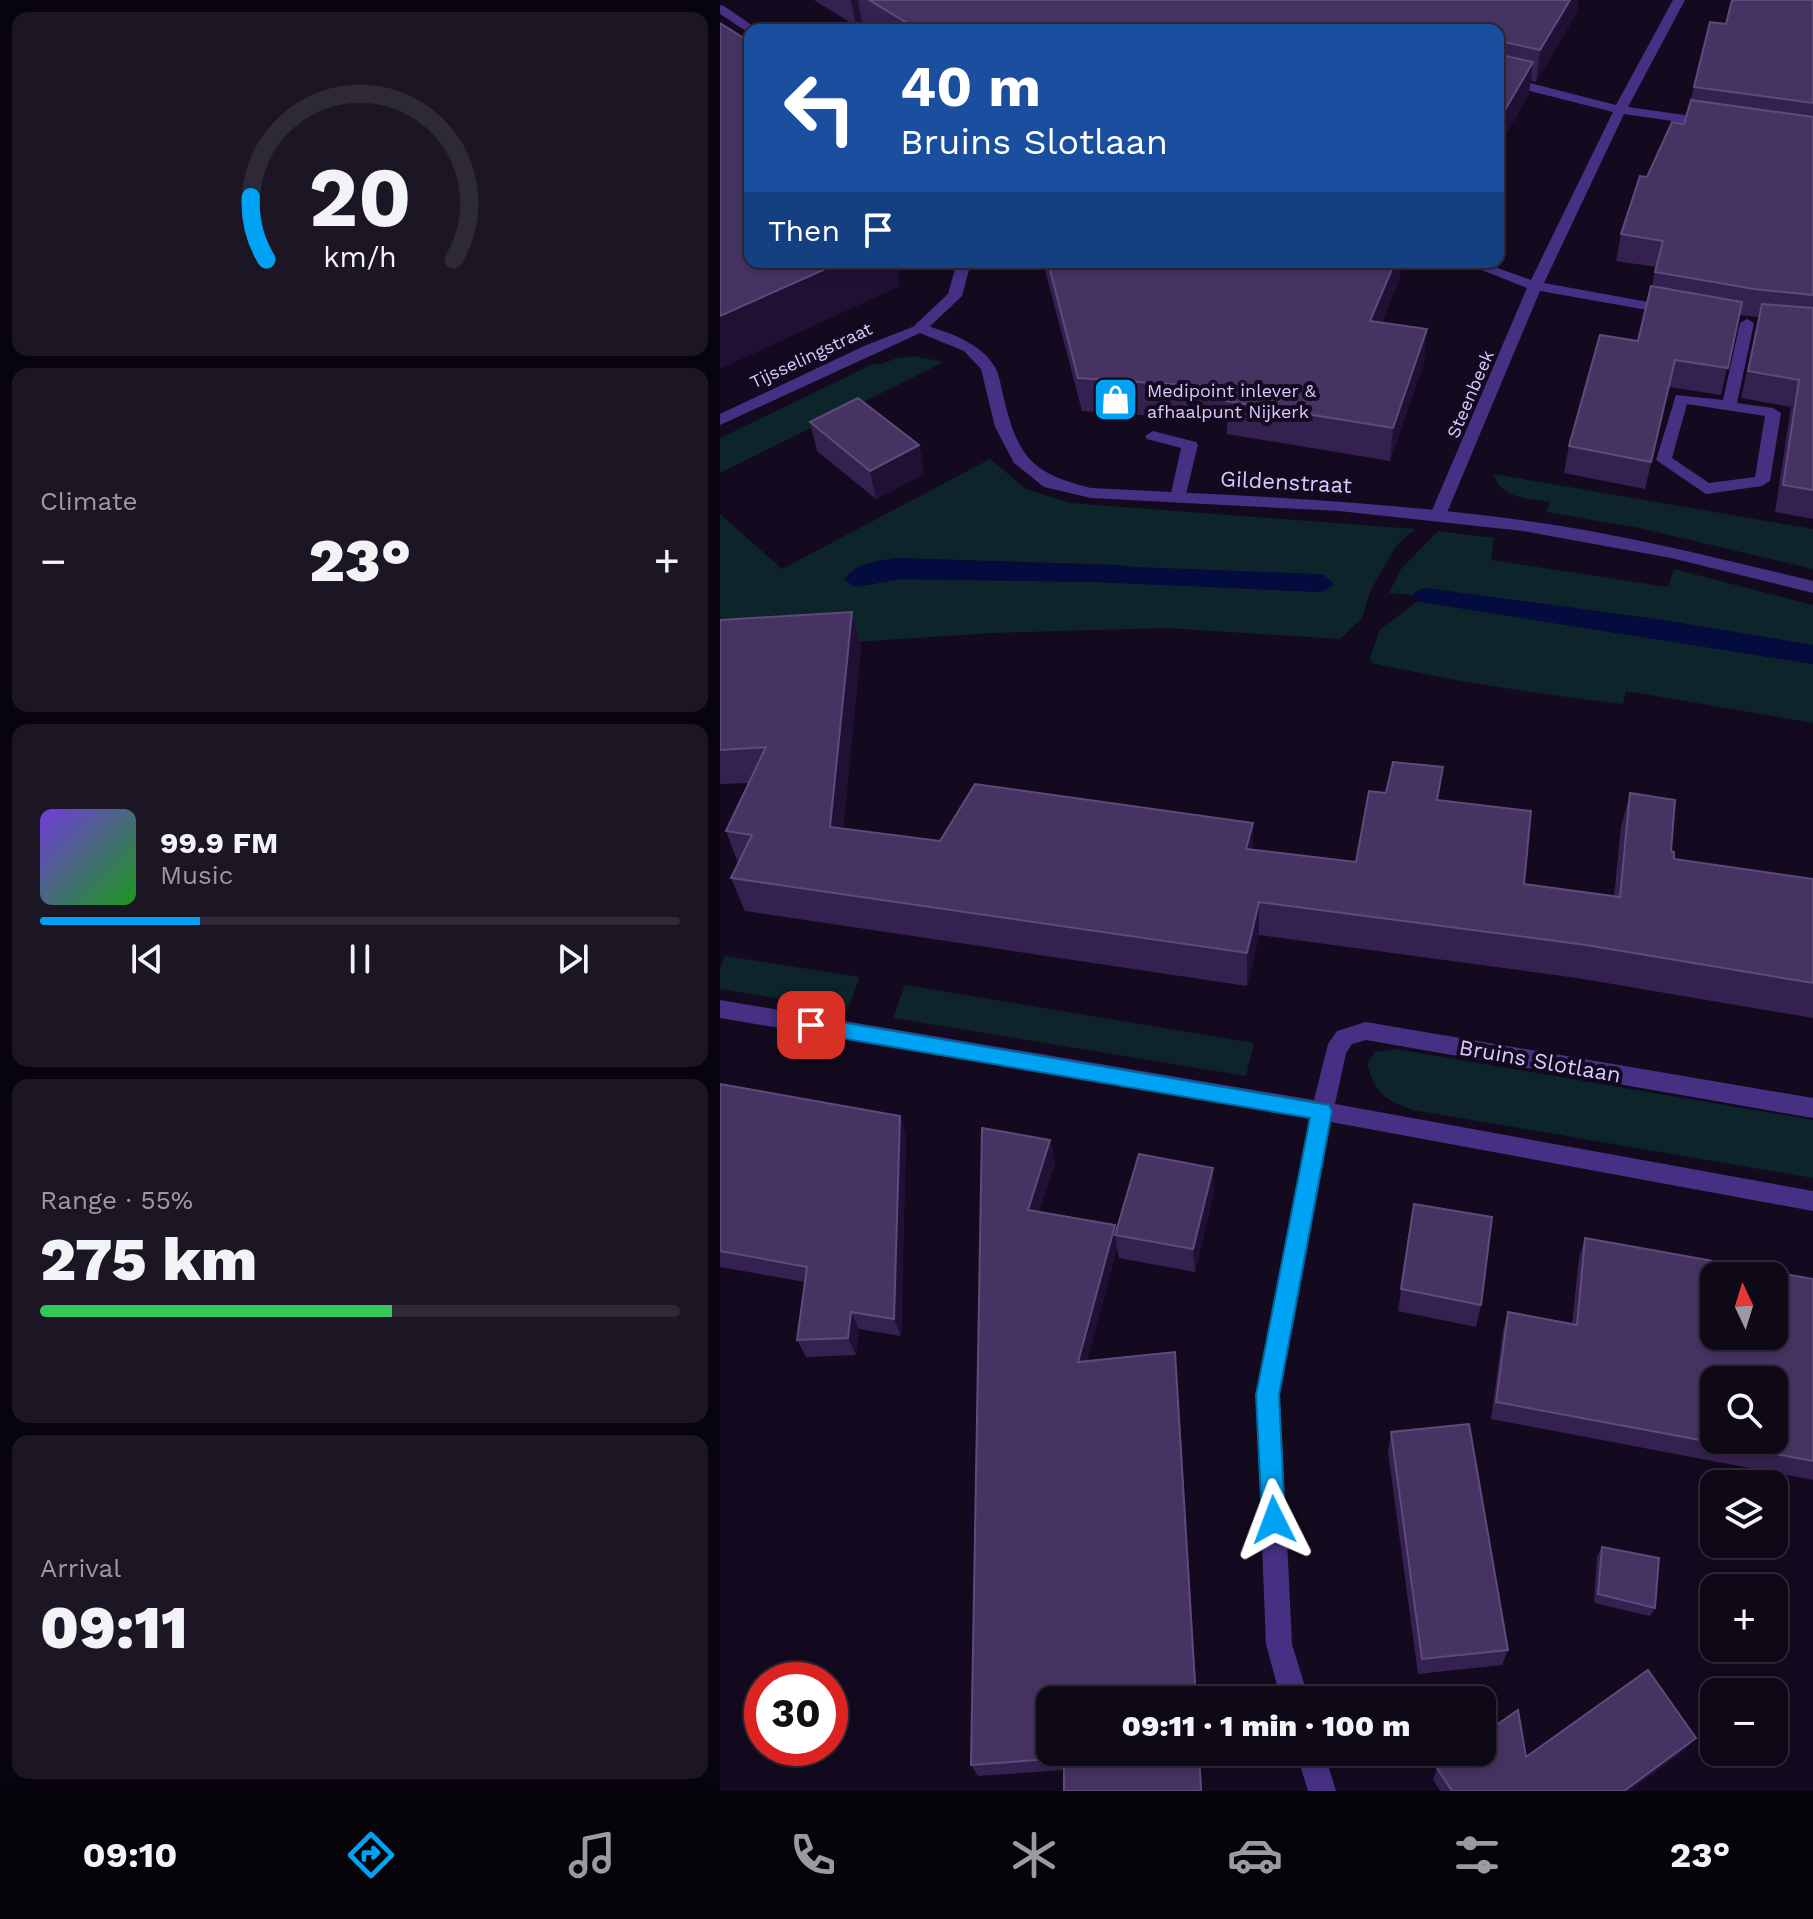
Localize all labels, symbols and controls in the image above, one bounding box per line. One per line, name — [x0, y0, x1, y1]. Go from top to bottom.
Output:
text: 40 m — [900, 54, 1041, 120]
icon: left — [768, 56, 872, 160]
text: Bruins Slotlaan — [900, 121, 1168, 163]
text: 20 — [308, 148, 412, 245]
icon: arrive — [856, 208, 900, 252]
text: Then — [768, 213, 840, 248]
text: km/h — [323, 240, 397, 274]
street label: Tijsselingstraat — [747, 317, 876, 392]
street label: Steenbeek — [1442, 347, 1498, 441]
shop icon: Medipoint inlever & afhaalpunt Nijkerk — [1092, 376, 1140, 424]
place label: Medipoint inlever & afhaalpunt Nijkerk — [1147, 380, 1317, 422]
street label: Gildenstraat — [1220, 466, 1352, 498]
text: Climate — [40, 486, 138, 516]
text: 23° — [309, 525, 411, 596]
text: − — [40, 535, 67, 587]
text: + — [653, 535, 680, 587]
text: 99.9 FM — [160, 825, 278, 860]
text: Music — [160, 860, 233, 890]
icon: previous — [125, 937, 169, 981]
icon: pause — [338, 937, 382, 981]
icon: next — [551, 937, 595, 981]
pin — [777, 991, 845, 1059]
icon: arrive — [789, 1003, 833, 1047]
street label: Bruins Slotlaan — [1457, 1034, 1623, 1088]
text: Range · 55% — [40, 1185, 193, 1215]
text: 275 km — [40, 1224, 257, 1295]
north arrow — [1700, 1262, 1788, 1350]
map controls — [1700, 1262, 1788, 1766]
button: search — [1700, 1366, 1788, 1454]
button: layers — [1700, 1470, 1788, 1558]
position arrow — [1232, 1478, 1316, 1562]
text: Arrival — [40, 1553, 121, 1583]
button: + — [1700, 1574, 1788, 1662]
text: 09:11 — [40, 1592, 188, 1663]
speed limit sign: 30 — [744, 1662, 848, 1766]
button: − — [1700, 1678, 1788, 1766]
text: 09:11 · 1 min · 100 m — [1122, 1708, 1410, 1743]
icon: directions — [343, 1827, 399, 1883]
icon: music — [564, 1827, 620, 1883]
icon: phone — [785, 1827, 841, 1883]
icon: climate — [1006, 1827, 1062, 1883]
icon: car — [1227, 1827, 1283, 1883]
icon: filters — [1449, 1827, 1505, 1883]
text: 09:10 — [83, 1834, 178, 1876]
text: 23° — [1670, 1834, 1730, 1876]

